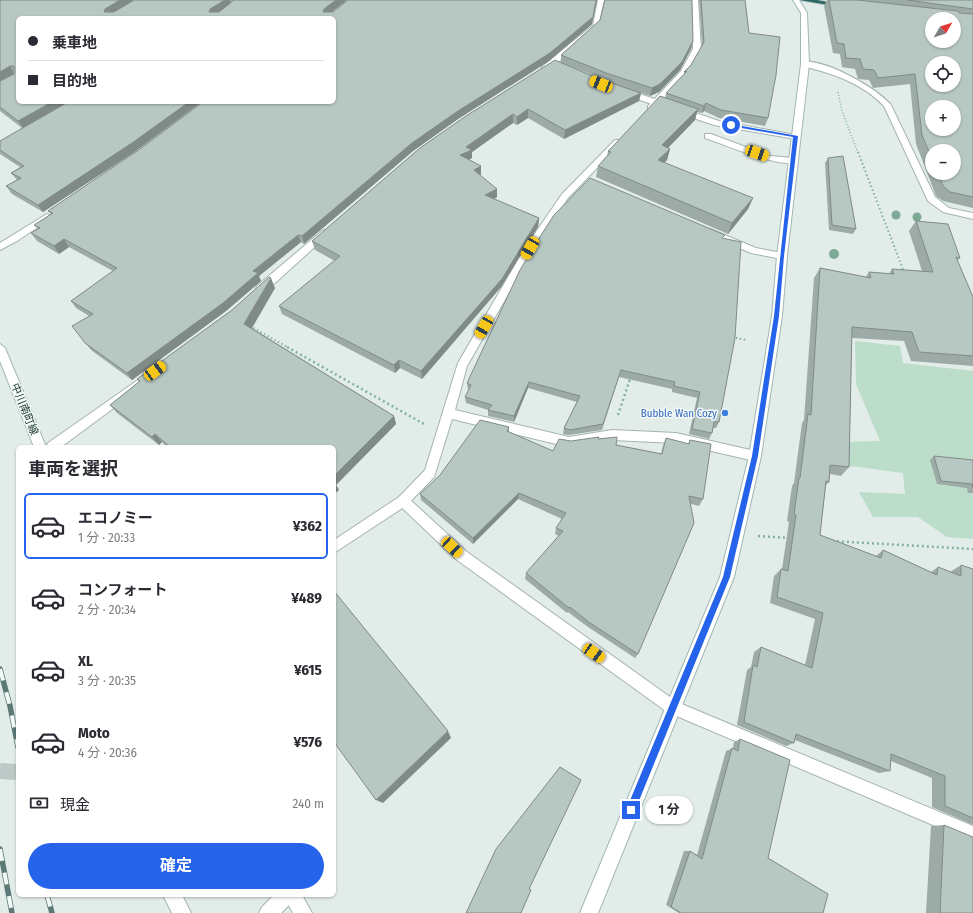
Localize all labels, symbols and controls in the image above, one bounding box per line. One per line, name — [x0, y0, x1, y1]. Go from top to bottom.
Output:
north arrow — [925, 12, 961, 48]
map controls — [925, 12, 961, 180]
text: 乗車地 — [52, 34, 97, 52]
button: locate — [925, 56, 961, 92]
text: 目的地 — [52, 72, 97, 90]
car — [588, 74, 614, 94]
button: + — [925, 100, 961, 136]
route start — [722, 116, 740, 134]
car — [744, 143, 770, 163]
button: − — [925, 144, 961, 180]
car — [519, 235, 541, 261]
car — [473, 314, 495, 340]
car — [142, 359, 168, 383]
street label: 中川南町線 — [8, 381, 41, 437]
place label: Bubble Wan Cozy — [641, 407, 717, 420]
marker: Bubble Wan Cozy — [720, 408, 730, 418]
text: 車両を選択 — [28, 458, 118, 480]
icon: car — [30, 508, 66, 544]
text: エコノミー — [78, 509, 153, 527]
text: ¥362 — [293, 517, 322, 535]
text: 1 分 · 20:33 — [78, 530, 135, 545]
car — [439, 534, 465, 560]
icon: car — [30, 580, 66, 616]
text: コンフォート — [78, 581, 168, 599]
text: ¥489 — [291, 589, 322, 607]
text: 2 分 · 20:34 — [78, 602, 136, 617]
car — [581, 641, 607, 665]
icon: car — [30, 652, 66, 688]
text: XL — [78, 652, 93, 670]
text: ¥615 — [294, 661, 322, 679]
text: 3 分 · 20:35 — [78, 673, 136, 688]
icon: car — [30, 724, 66, 760]
text: Moto — [78, 724, 110, 742]
text: ¥576 — [293, 733, 322, 751]
text: 4 分 · 20:36 — [78, 745, 137, 760]
icon: cash — [28, 792, 50, 814]
text: 現金 — [60, 796, 90, 814]
text: 240 m — [292, 796, 324, 811]
callout: 1 分 — [645, 796, 693, 824]
route end — [622, 801, 640, 819]
text: 1 分 — [658, 802, 680, 817]
button: 確定 — [28, 843, 324, 889]

